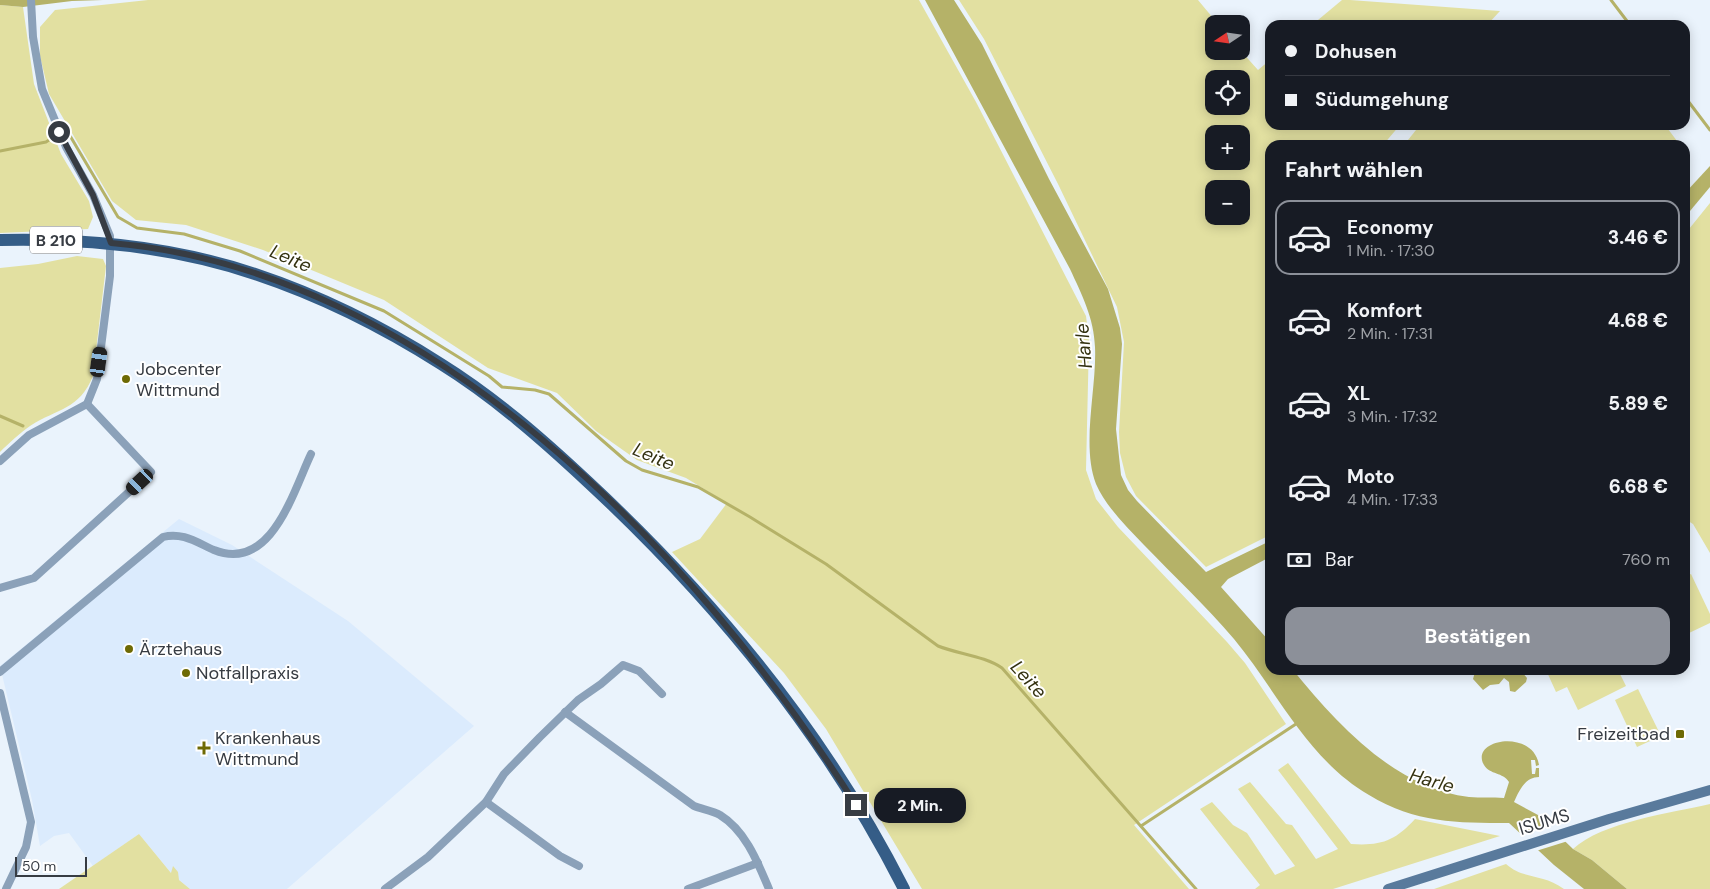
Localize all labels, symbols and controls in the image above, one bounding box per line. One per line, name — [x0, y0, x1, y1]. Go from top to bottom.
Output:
north arrow — [1205, 15, 1250, 60]
map controls — [1205, 15, 1250, 225]
text: Dohusen — [1315, 39, 1397, 64]
button: locate — [1205, 70, 1250, 115]
text: Südumgehung — [1315, 87, 1449, 112]
route start — [48, 121, 70, 143]
button: + — [1205, 125, 1250, 170]
text: Fahrt wählen — [1285, 155, 1423, 184]
button: − — [1205, 180, 1250, 225]
icon: car — [1287, 215, 1332, 260]
text: Economy — [1347, 215, 1434, 240]
text: 3.46 € — [1608, 225, 1668, 250]
road number: B 210 — [30, 226, 82, 254]
water label: Leite — [266, 239, 316, 278]
text: 1 Min. · 17:30 — [1347, 240, 1435, 261]
icon: car — [1287, 298, 1332, 343]
text: Komfort — [1347, 298, 1422, 323]
text: 4.68 € — [1608, 308, 1668, 333]
water label: Harle — [1069, 322, 1098, 370]
text: 2 Min. · 17:31 — [1347, 323, 1433, 344]
car — [89, 346, 108, 378]
place label: Jobcenter Wittmund — [136, 357, 222, 402]
marker: Jobcenter Wittmund — [120, 373, 132, 385]
icon: car — [1287, 381, 1332, 426]
text: XL — [1347, 381, 1370, 406]
text: 5.89 € — [1608, 391, 1668, 416]
text: 3 Min. · 17:32 — [1347, 406, 1437, 427]
water label: Leite — [629, 437, 679, 476]
icon: car — [1287, 464, 1332, 509]
text: Moto — [1347, 464, 1395, 489]
car — [123, 466, 156, 498]
text: 6.68 € — [1609, 474, 1668, 499]
text: 4 Min. · 17:33 — [1347, 489, 1438, 510]
icon: cash — [1285, 546, 1313, 574]
text: Bar — [1325, 547, 1354, 572]
text: 760 m — [1622, 549, 1670, 570]
button: Bestätigen — [1285, 607, 1670, 665]
place label: Ärztehaus — [139, 637, 222, 661]
marker: Ärztehaus — [123, 643, 135, 655]
water label: Leite — [1005, 655, 1052, 704]
place label: Notfallpraxis — [196, 661, 299, 685]
marker: Notfallpraxis — [180, 667, 192, 679]
place label: Freizeitbad — [1577, 722, 1670, 746]
place label: Krankenhaus Wittmund — [215, 726, 321, 771]
marker: Freizeitbad — [1674, 728, 1686, 740]
marker: Krankenhaus Wittmund — [197, 741, 211, 755]
water label: Harle — [1407, 762, 1457, 799]
callout: 2 Min. — [874, 788, 966, 822]
route end — [845, 794, 867, 816]
text: 2 Min. — [897, 795, 943, 816]
street label: ISUMS — [1516, 803, 1572, 841]
scale bar — [15, 854, 88, 877]
text: 50 m — [22, 857, 56, 875]

